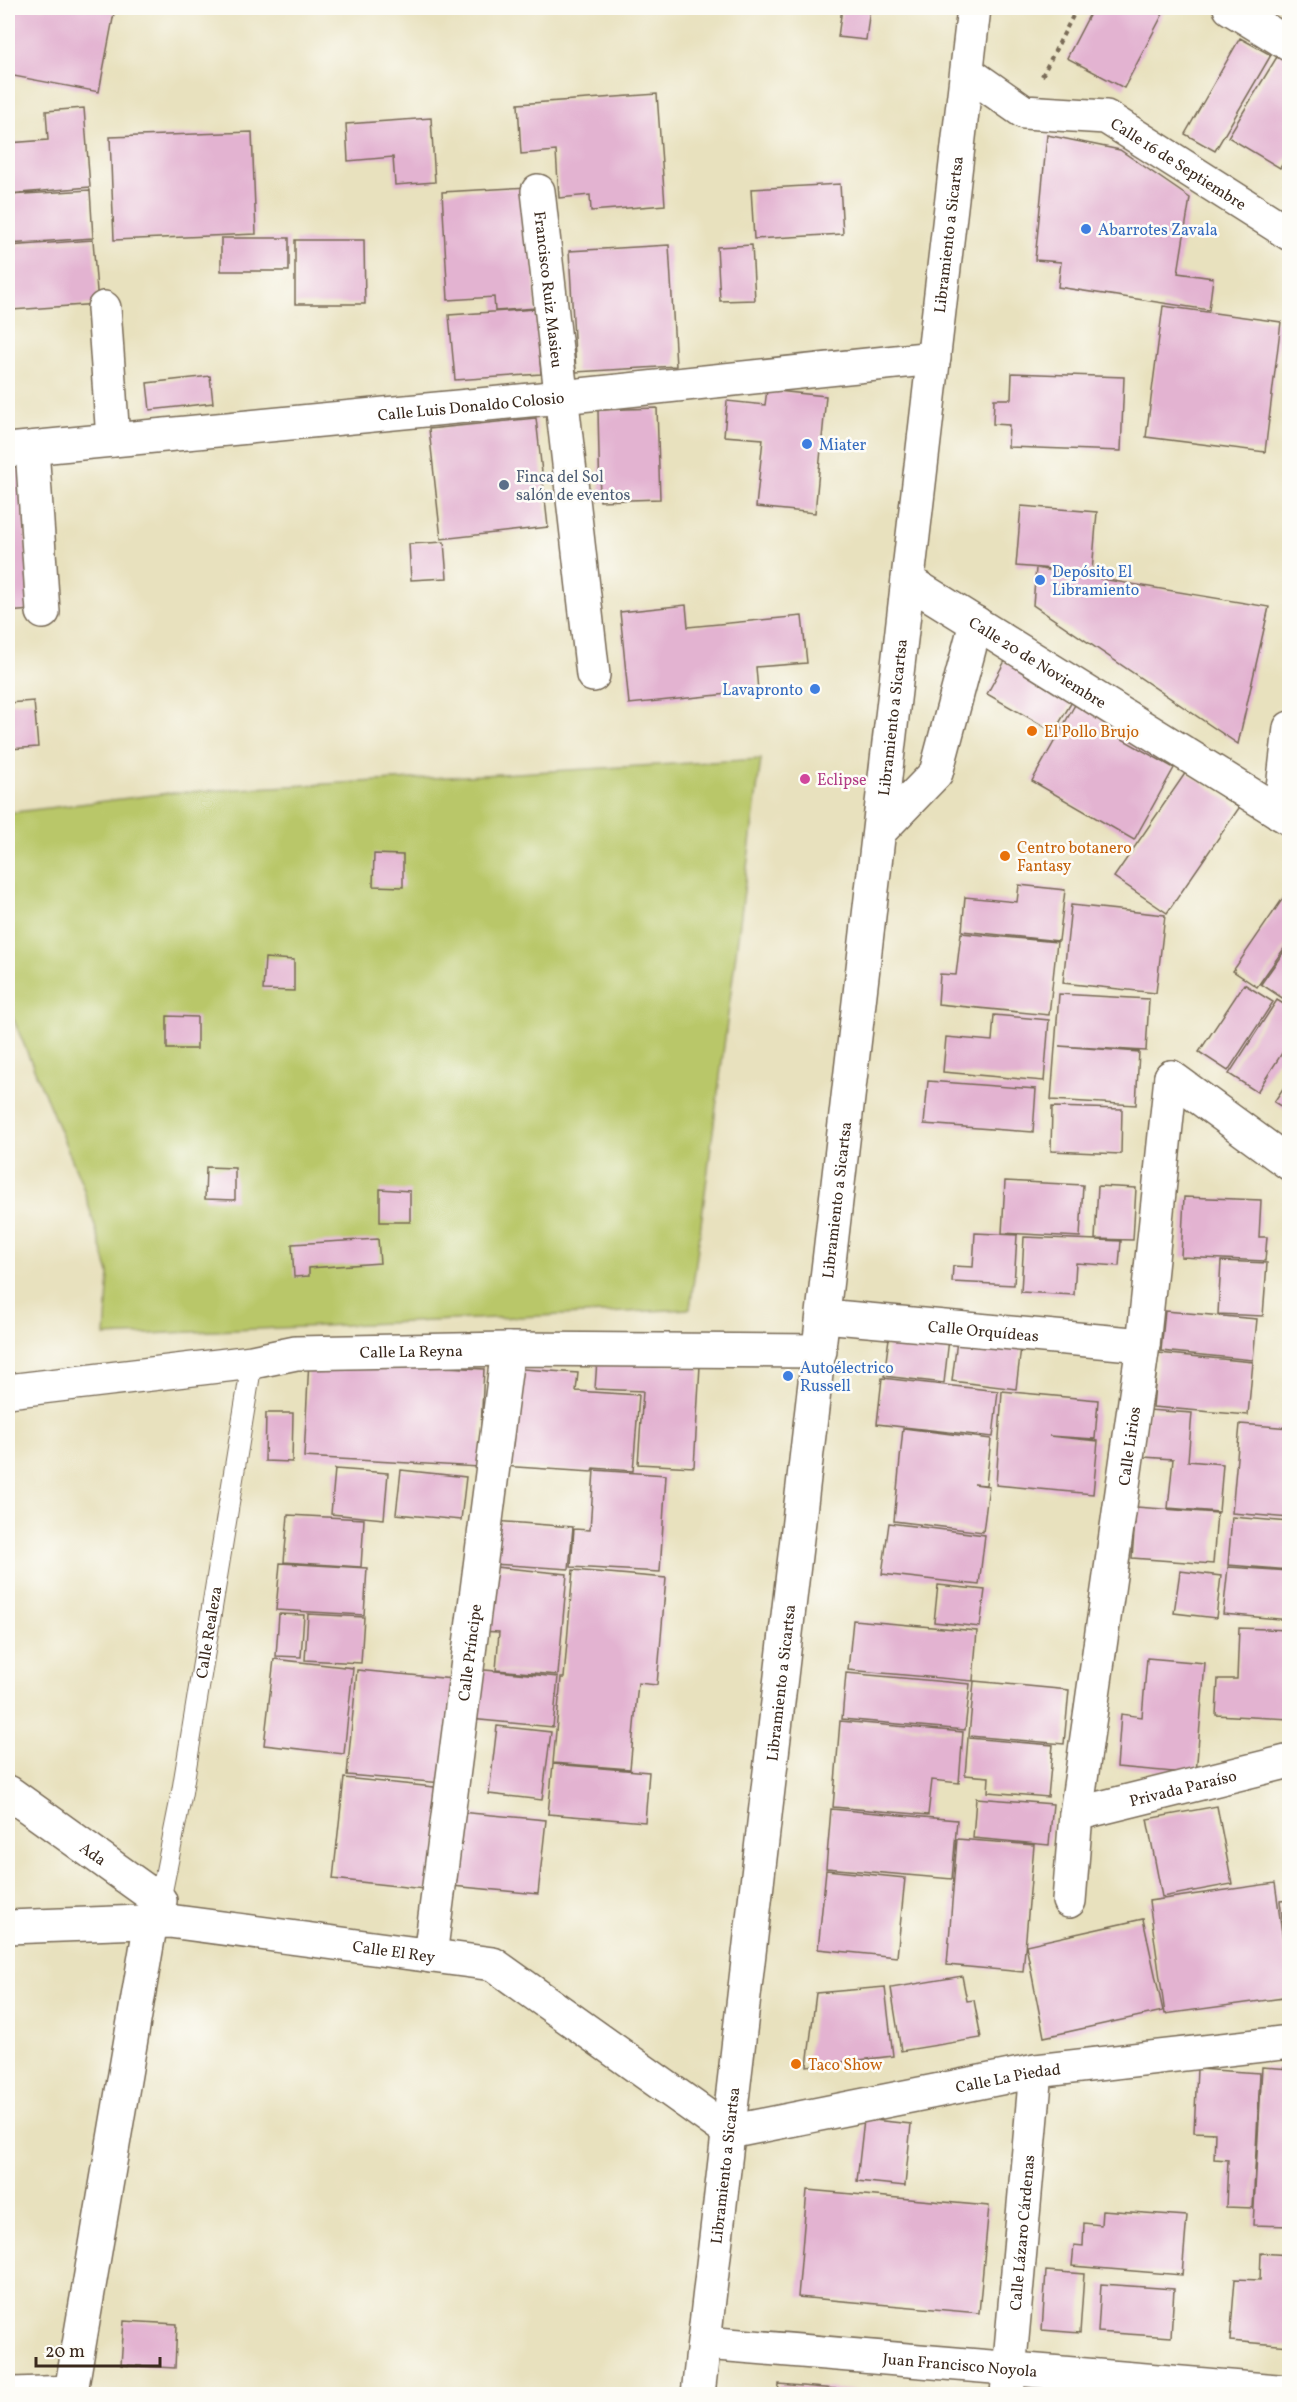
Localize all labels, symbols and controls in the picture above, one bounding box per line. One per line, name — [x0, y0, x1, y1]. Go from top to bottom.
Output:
street label: Calle 16 de Septiembre — [1106, 114, 1250, 216]
street label: Libramiento a Sicartsa — [930, 155, 970, 314]
street label: Francisco Ruiz Masieu — [527, 210, 567, 369]
place label: Abarrotes Zavala — [1098, 220, 1218, 242]
marker: Abarrotes Zavala — [1079, 222, 1093, 236]
street label: Calle Luis Donaldo Colosio — [377, 388, 565, 428]
place label: Miater — [819, 435, 866, 457]
marker: Miater — [800, 437, 814, 451]
place label: Finca del Sol salón de eventos — [516, 467, 630, 507]
marker: Finca del Sol salón de eventos — [497, 478, 511, 492]
place label: Depósito El Libramiento — [1052, 562, 1139, 602]
marker: Depósito El Libramiento — [1033, 573, 1047, 587]
street label: Calle 20 de Noviembre — [964, 612, 1110, 715]
street label: Libramiento a Sicartsa — [874, 638, 914, 797]
place label: Lavapronto — [722, 680, 803, 702]
marker: Lavapronto — [808, 682, 822, 696]
place label: El Pollo Brujo — [1044, 722, 1139, 744]
marker: El Pollo Brujo — [1025, 724, 1039, 738]
place label: Eclipse — [817, 770, 867, 792]
marker: Eclipse — [798, 772, 812, 786]
place label: Centro botanero Fantasy — [1017, 838, 1132, 878]
marker: Centro botanero Fantasy — [998, 849, 1012, 863]
street label: Libramiento a Sicartsa — [818, 1121, 858, 1280]
street label: Calle Orquídeas — [927, 1316, 1040, 1348]
street label: Calle La Reyna — [360, 1341, 463, 1365]
place label: Autoélectrico Russell — [800, 1358, 894, 1398]
marker: Autoélectrico Russell — [781, 1369, 795, 1383]
street label: Calle Lirios — [1114, 1405, 1147, 1487]
street label: Calle Realeza — [192, 1585, 228, 1680]
street label: Calle Príncipe — [454, 1603, 488, 1703]
street label: Libramiento a Sicartsa — [762, 1603, 802, 1763]
street label: Privada Paraíso — [1127, 1766, 1239, 1813]
street label: Ada — [74, 1838, 110, 1872]
street label: Calle El Rey — [351, 1936, 437, 1969]
place label: Taco Show — [808, 2055, 883, 2077]
marker: Taco Show — [789, 2057, 803, 2071]
street label: Calle La Piedad — [954, 2059, 1062, 2100]
street label: Libramiento a Sicartsa — [706, 2086, 746, 2245]
street label: Calle Lázaro Cárdenas — [1006, 2154, 1041, 2312]
scale bar — [36, 2330, 160, 2368]
text: 20 m — [45, 2340, 85, 2365]
street label: Juan Francisco Noyola — [882, 2349, 1038, 2384]

